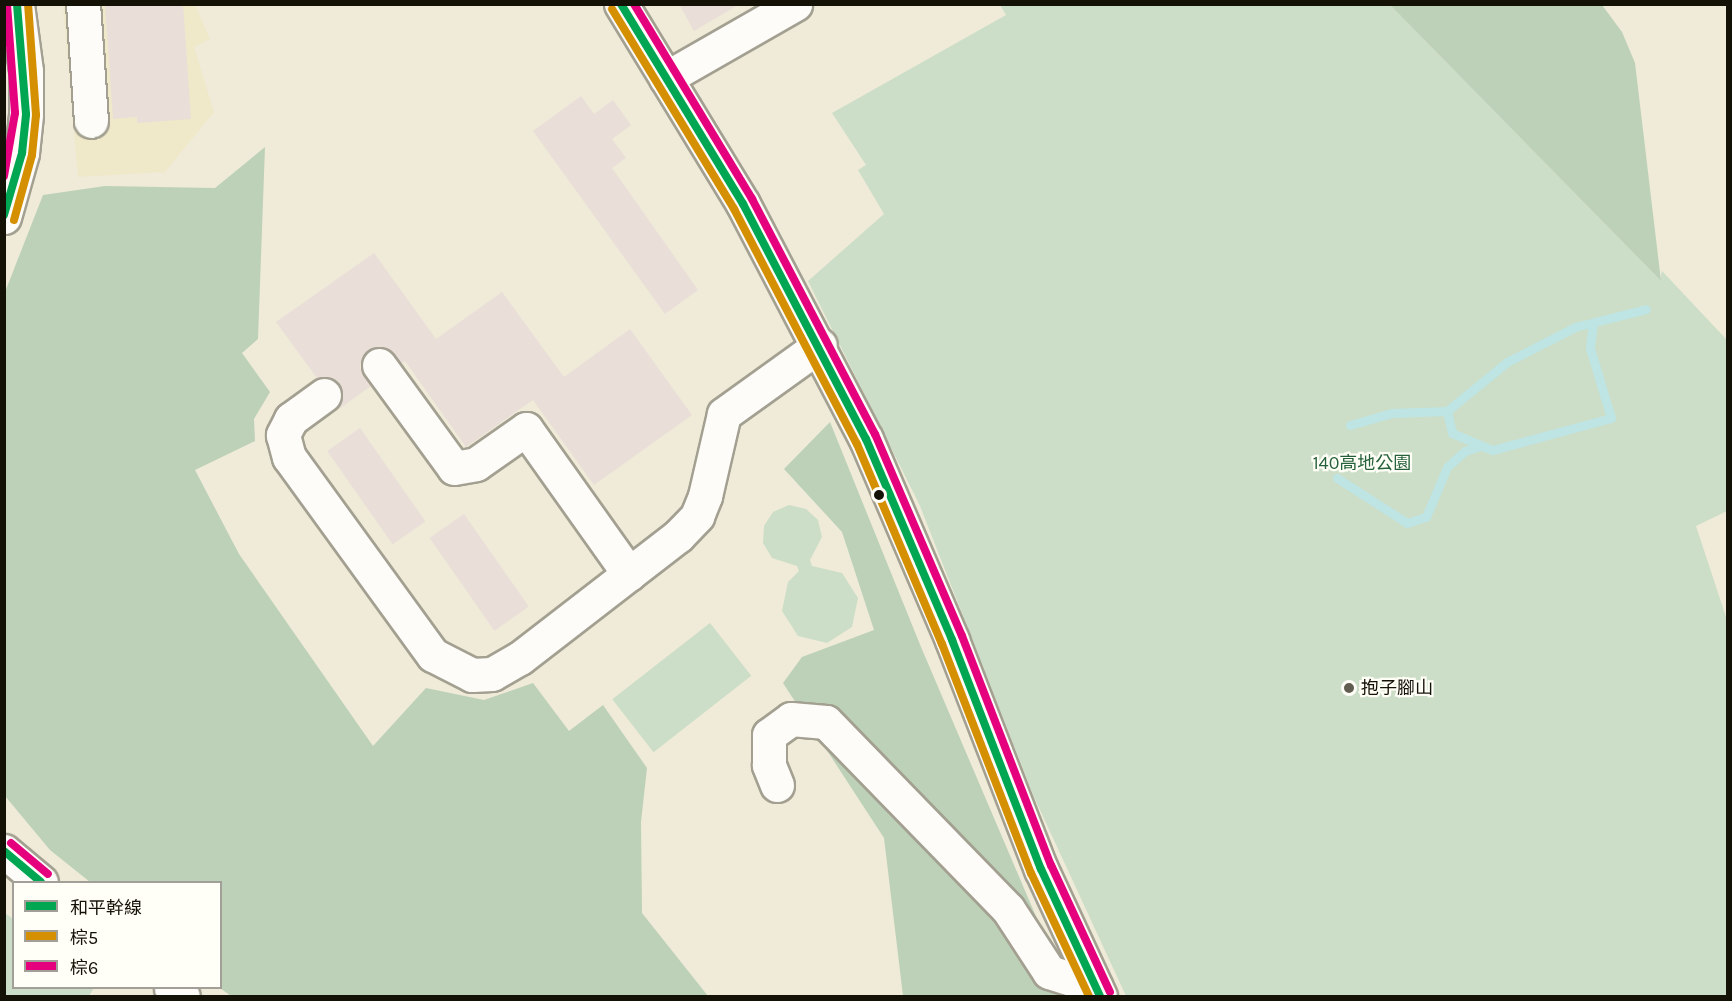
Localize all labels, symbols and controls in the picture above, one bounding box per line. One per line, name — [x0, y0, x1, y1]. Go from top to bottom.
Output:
park label: 140高地公園 — [1313, 452, 1411, 474]
unlabelled marker — [873, 489, 885, 501]
place label: 抱子腳山 — [1361, 677, 1433, 699]
marker: 抱子腳山 — [1342, 681, 1356, 695]
legend — [12, 881, 222, 989]
text: 和平幹線 — [70, 897, 142, 919]
text: 棕5 — [70, 927, 98, 949]
text: 棕6 — [70, 957, 98, 979]

